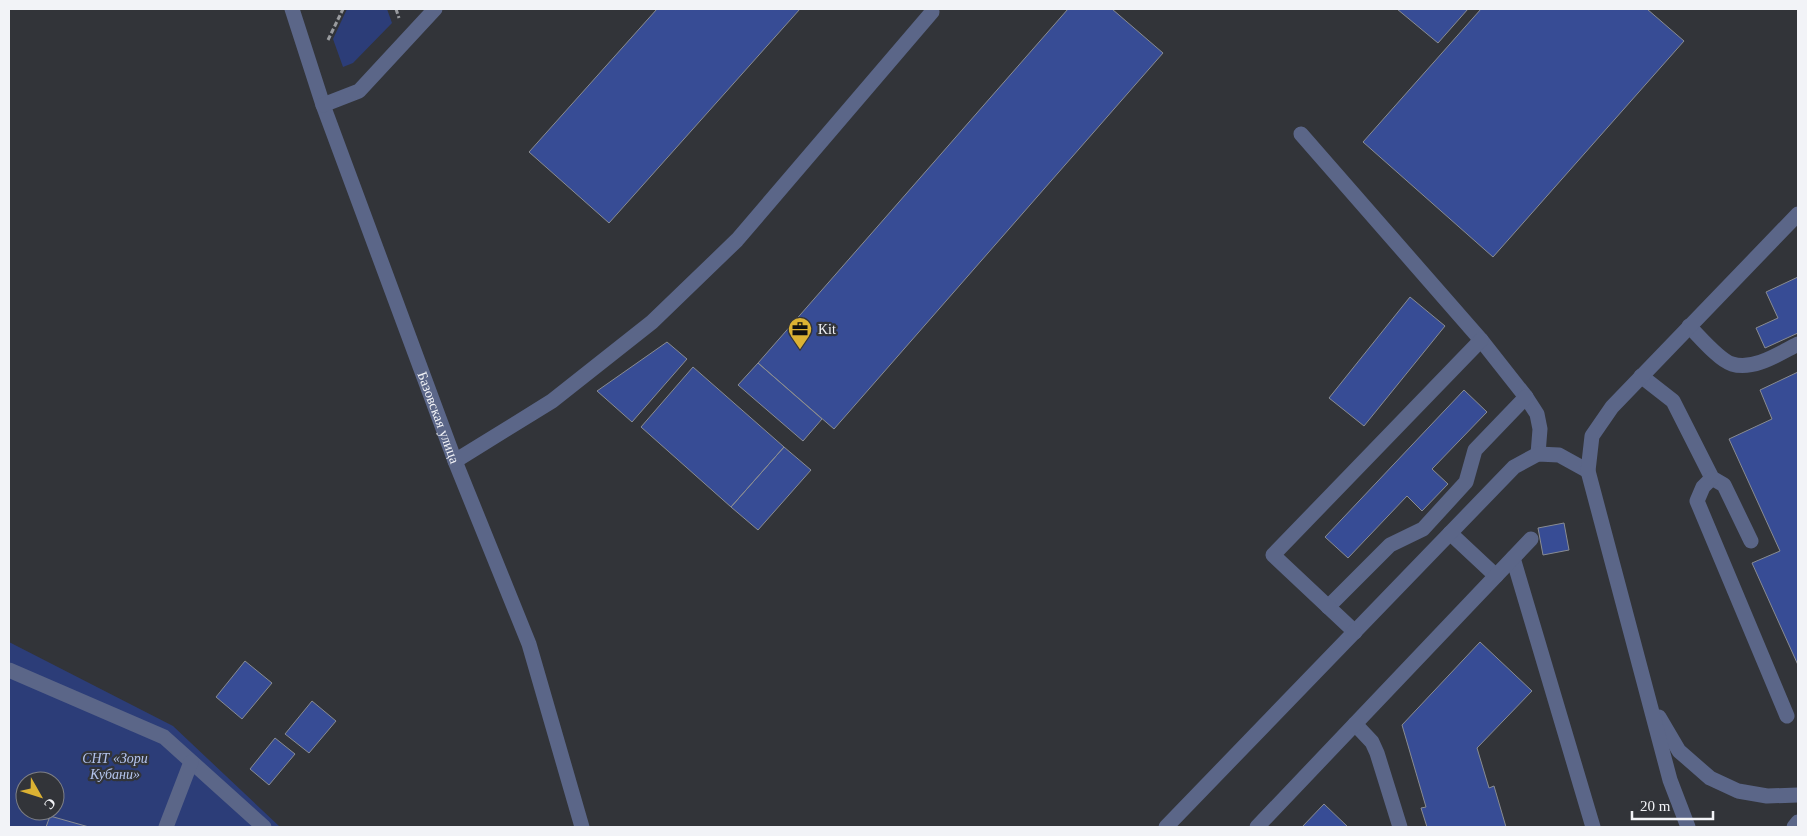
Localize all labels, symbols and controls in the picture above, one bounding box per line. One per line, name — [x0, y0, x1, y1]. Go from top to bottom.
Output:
office icon: Kit — [787, 316, 813, 350]
place label: Kit — [818, 322, 836, 337]
street label: Базовская улица — [414, 370, 462, 466]
park label: СНТ «Зори Кубани» — [82, 751, 148, 782]
north arrow — [15, 771, 65, 821]
scale bar — [1632, 788, 1713, 820]
text: С — [41, 795, 59, 813]
text: 20 m — [1640, 798, 1671, 814]

